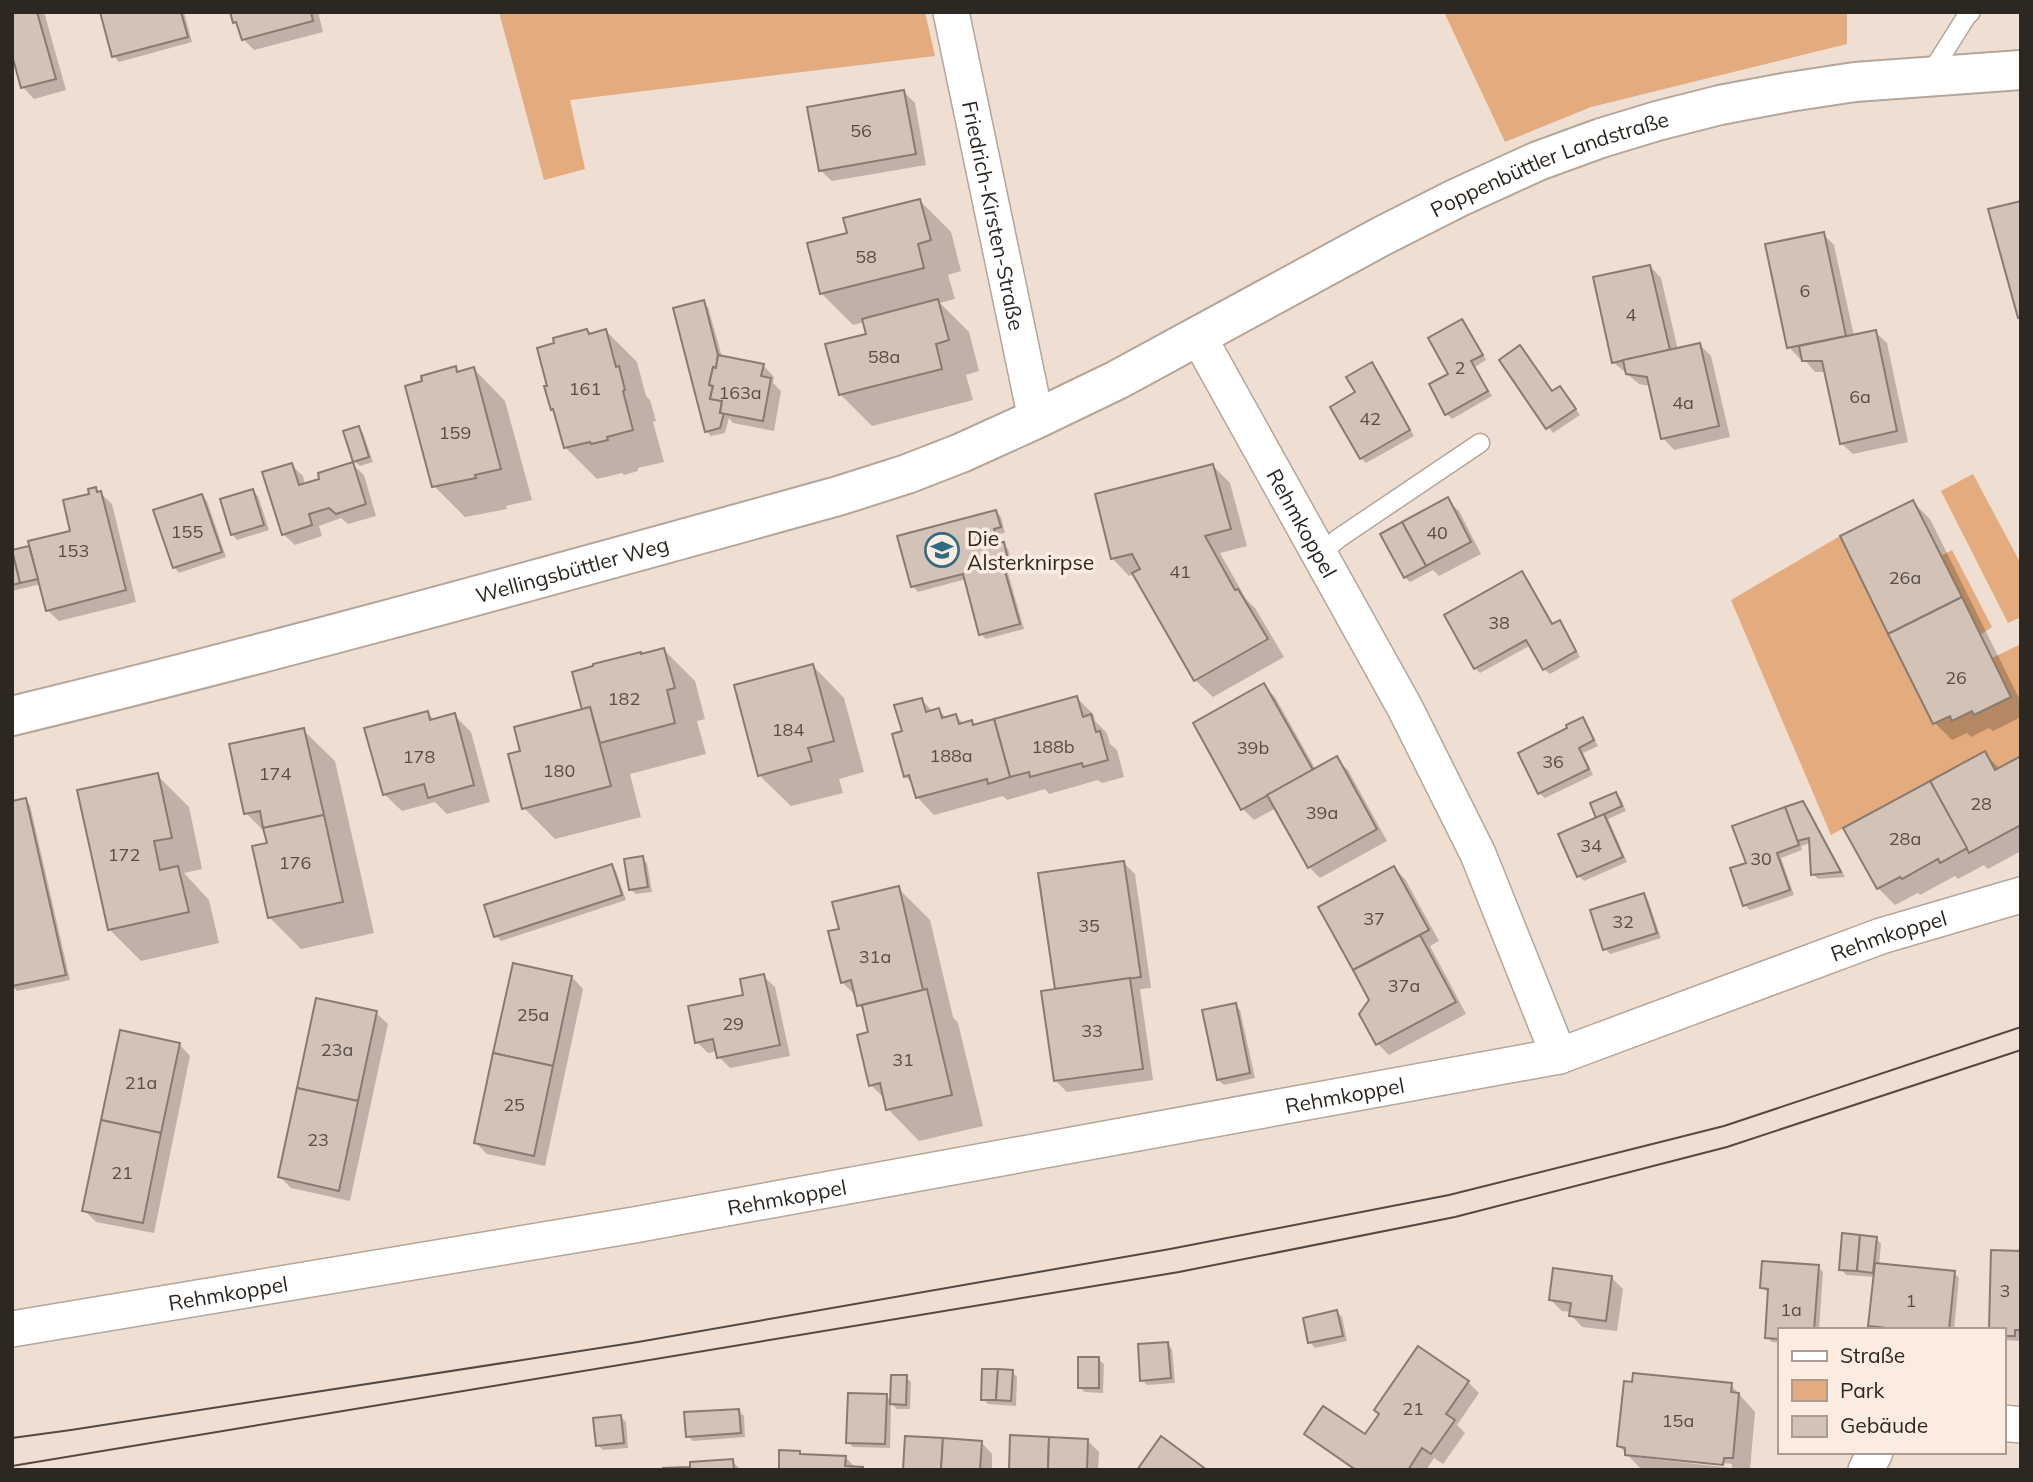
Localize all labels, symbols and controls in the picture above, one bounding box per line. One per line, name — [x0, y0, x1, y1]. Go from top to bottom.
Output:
street label: Friedrich-Kirsten-Straße — [957, 99, 1030, 333]
street label: Poppenbüttler Landstraße — [1426, 106, 1671, 222]
house number: 56 — [850, 119, 872, 142]
house number: 58 — [855, 245, 877, 268]
house number: 6 — [1800, 279, 1810, 302]
house number: 4 — [1626, 303, 1637, 326]
house number: 58a — [868, 345, 900, 368]
house number: 2 — [1455, 356, 1465, 379]
house number: 161 — [569, 377, 601, 400]
house number: 163a — [718, 381, 762, 404]
house number: 6a — [1849, 385, 1871, 408]
house number: 4a — [1672, 391, 1694, 414]
house number: 42 — [1359, 407, 1381, 430]
house number: 159 — [439, 421, 471, 444]
street label: Rehmkoppel — [1261, 464, 1343, 582]
house number: 155 — [171, 520, 203, 543]
house number: 40 — [1426, 521, 1448, 544]
place label: Die Alsterknirpse — [967, 525, 1094, 575]
street label: Wellingsbüttler Weg — [473, 531, 671, 608]
school or university icon: Die Alsterknirpse — [923, 531, 961, 569]
house number: 153 — [57, 539, 89, 562]
house number: 41 — [1169, 560, 1191, 583]
house number: 26a — [1889, 566, 1921, 589]
house number: 38 — [1488, 611, 1510, 634]
house number: 26 — [1945, 666, 1967, 689]
house number: 182 — [608, 687, 640, 710]
house number: 184 — [772, 718, 804, 741]
house number: 188b — [1031, 735, 1075, 758]
house number: 39b — [1237, 736, 1269, 759]
house number: 188a — [929, 744, 973, 767]
house number: 178 — [403, 745, 435, 768]
house number: 36 — [1542, 750, 1564, 773]
house number: 180 — [543, 759, 575, 782]
house number: 174 — [259, 762, 291, 785]
house number: 28 — [1970, 792, 1992, 815]
house number: 39a — [1306, 801, 1338, 824]
house number: 28a — [1889, 827, 1921, 850]
house number: 34 — [1580, 834, 1602, 857]
house number: 172 — [108, 843, 140, 866]
house number: 30 — [1750, 847, 1772, 870]
house number: 176 — [279, 851, 311, 874]
street label: Rehmkoppel — [1827, 904, 1950, 967]
house number: 37 — [1363, 907, 1385, 930]
house number: 32 — [1612, 910, 1634, 933]
house number: 35 — [1078, 914, 1100, 937]
house number: 31a — [859, 945, 891, 968]
house number: 37a — [1388, 974, 1420, 997]
house number: 25a — [517, 1003, 549, 1026]
house number: 29 — [722, 1012, 744, 1035]
house number: 33 — [1081, 1019, 1103, 1042]
house number: 23a — [321, 1038, 353, 1061]
house number: 31 — [892, 1048, 914, 1071]
house number: 21a — [125, 1071, 157, 1094]
street label: Rehmkoppel — [1283, 1072, 1406, 1119]
house number: 25 — [503, 1093, 525, 1116]
house number: 23 — [307, 1128, 329, 1151]
house number: 21 — [111, 1161, 133, 1184]
street label: Rehmkoppel — [725, 1173, 849, 1221]
street label: Rehmkoppel — [166, 1270, 290, 1316]
house number: 3 — [2000, 1279, 2010, 1302]
house number: 1 — [1906, 1289, 1916, 1312]
house number: 1a — [1780, 1298, 1802, 1321]
legend — [1778, 1328, 2005, 1454]
text: Straße — [1840, 1342, 1905, 1368]
text: Park — [1840, 1377, 1884, 1403]
house number: 21 — [1402, 1397, 1424, 1420]
house number: 15a — [1662, 1409, 1694, 1432]
text: Gebäude — [1840, 1412, 1928, 1438]

